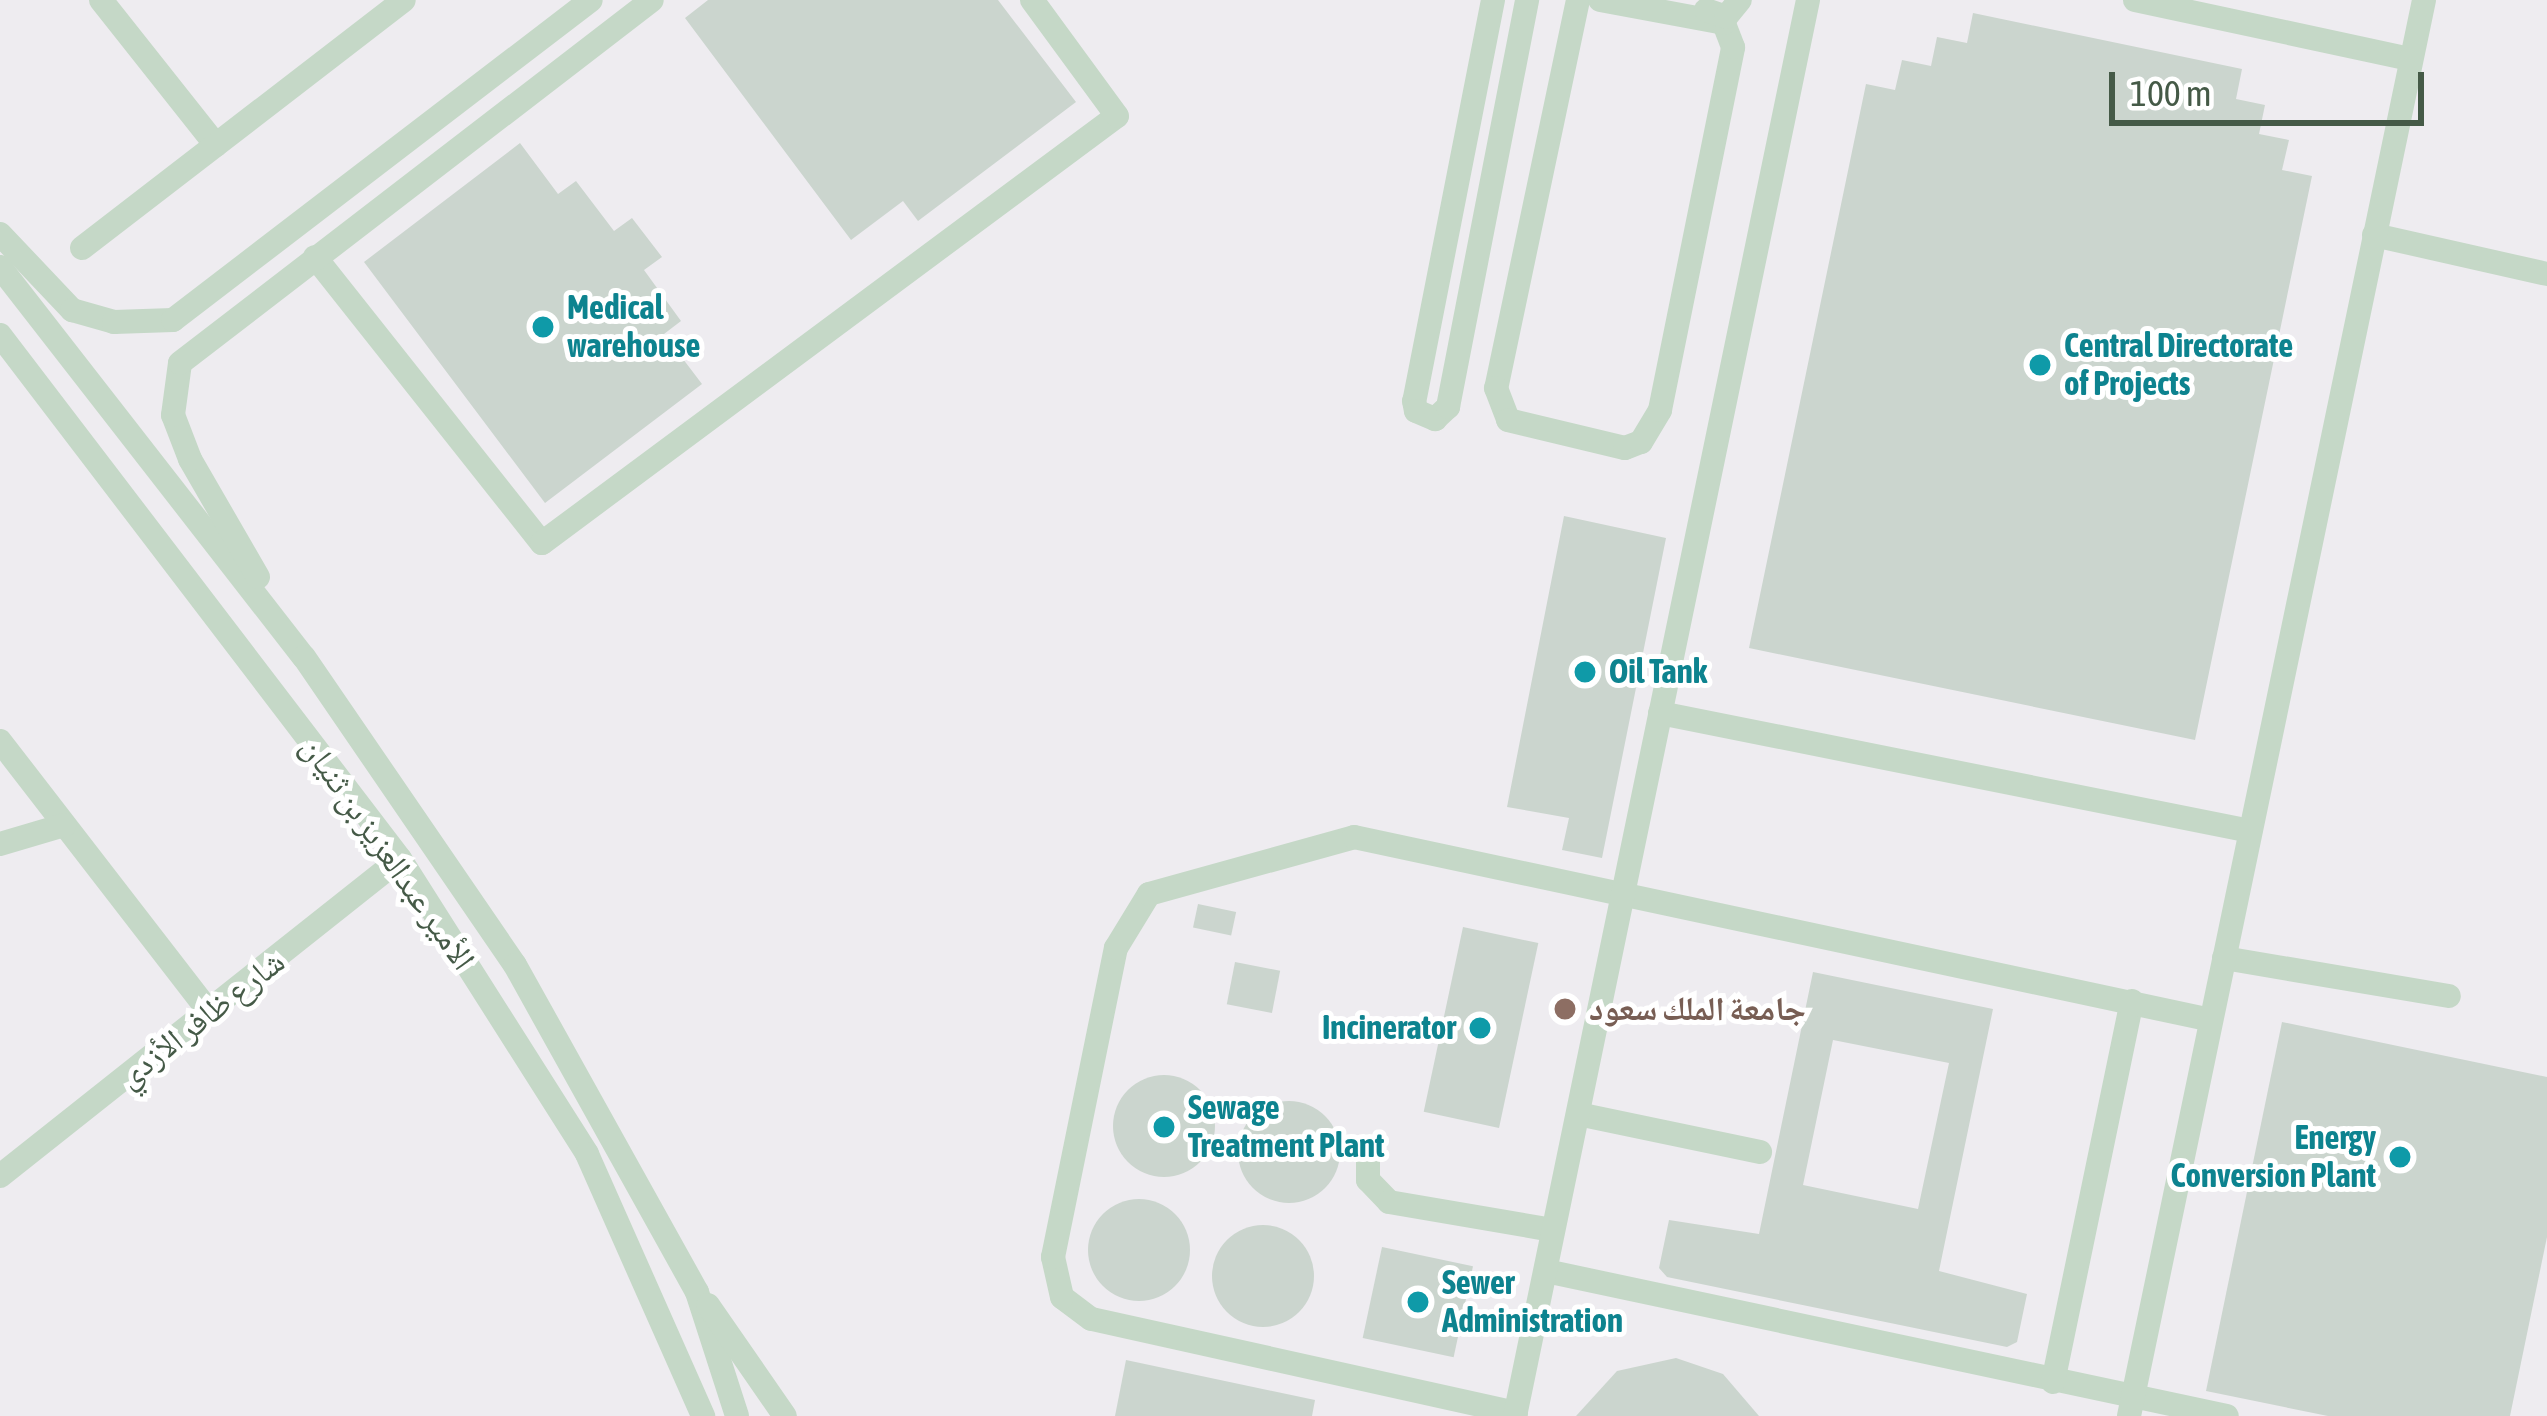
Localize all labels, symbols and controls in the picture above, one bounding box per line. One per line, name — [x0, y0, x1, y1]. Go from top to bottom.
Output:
scale bar — [2115, 48, 2430, 122]
text: 100 m — [2130, 72, 2212, 114]
place label: Medical warehouse — [567, 288, 701, 366]
marker: Medical warehouse — [530, 314, 556, 340]
place label: Central Directorate of Projects — [2064, 326, 2293, 404]
marker: Central Directorate of Projects — [2027, 352, 2053, 378]
place label: Oil Tank — [1609, 652, 1707, 692]
marker: Oil Tank — [1572, 659, 1598, 685]
street label: الأمير عبدالعزيز بن ثنيان — [293, 729, 483, 977]
street label: شارع ظافر الأزدي — [110, 942, 292, 1096]
place label: جامعة الملك سعود — [1589, 989, 1806, 1029]
marker: جامعة الملك سعود — [1552, 996, 1578, 1022]
place label: Incinerator — [1322, 1008, 1456, 1048]
marker: Incinerator — [1467, 1015, 1493, 1041]
place label: Sewage Treatment Plant — [1188, 1088, 1385, 1166]
marker: Sewage Treatment Plant — [1151, 1114, 1177, 1140]
place label: Energy Conversion Plant — [2171, 1118, 2376, 1196]
marker: Energy Conversion Plant — [2387, 1144, 2413, 1170]
place label: Sewer Administration — [1442, 1263, 1623, 1341]
marker: Sewer Administration — [1405, 1289, 1431, 1315]

